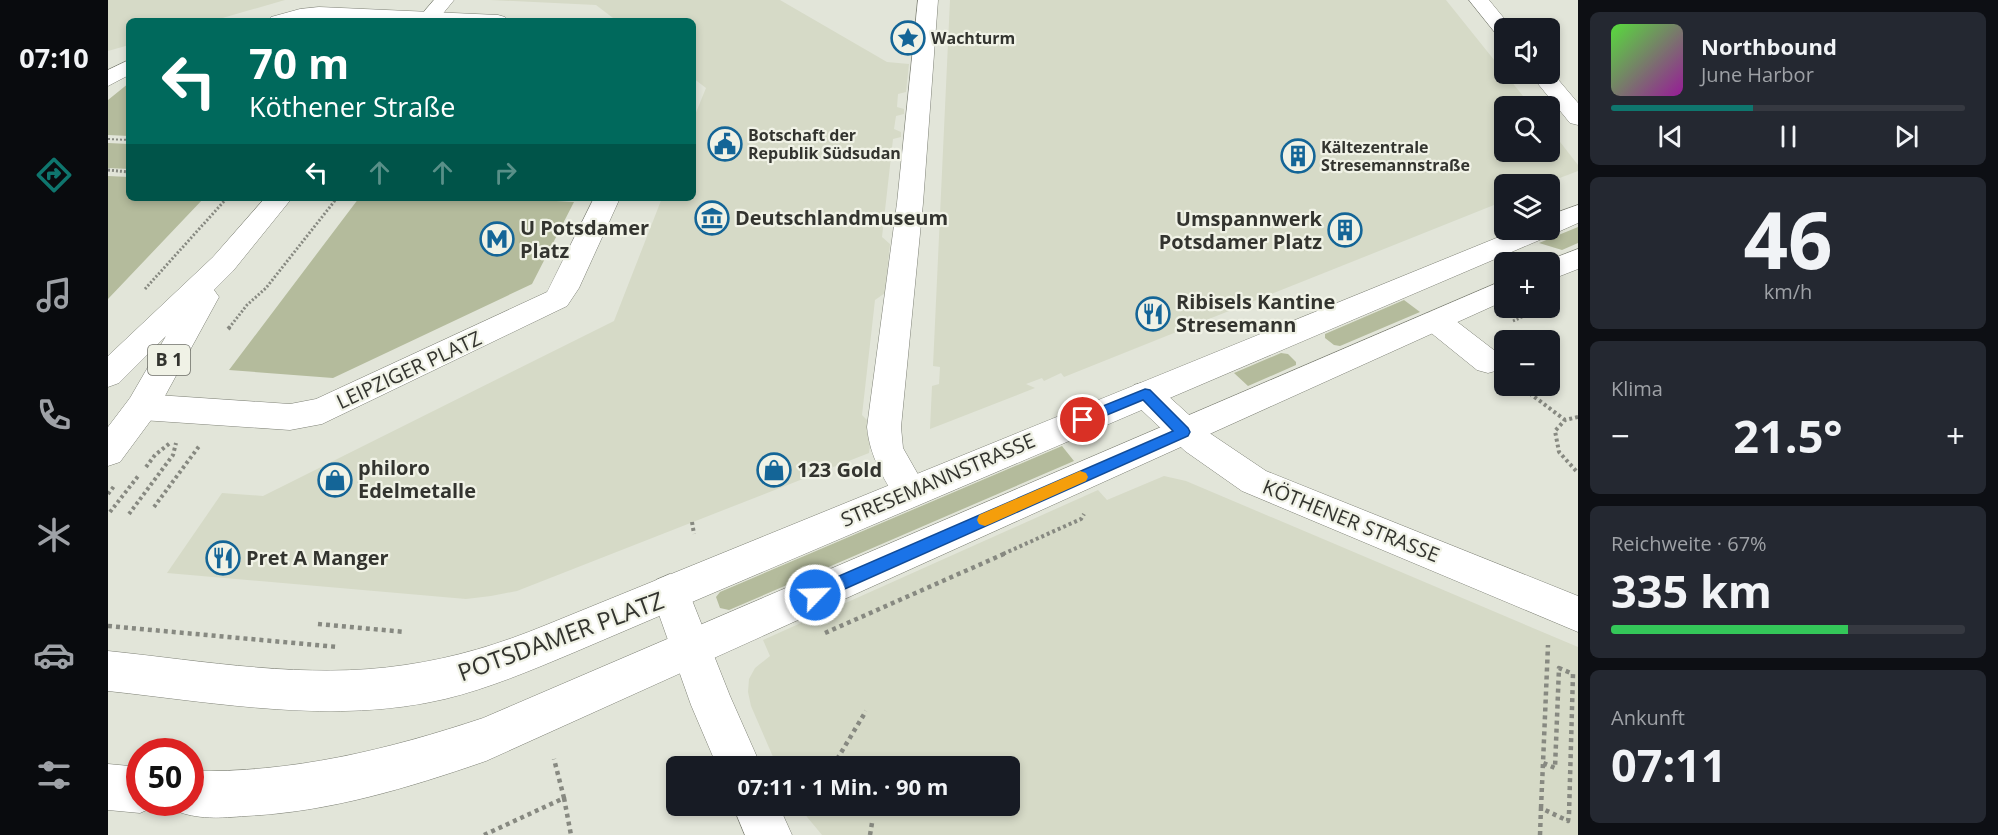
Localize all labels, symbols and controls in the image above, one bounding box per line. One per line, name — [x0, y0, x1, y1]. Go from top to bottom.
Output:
map controls — [1494, 18, 1560, 396]
button: sound — [1494, 18, 1560, 84]
place icon: Wachturm — [890, 20, 926, 56]
place label: Wachturm — [931, 27, 1015, 49]
text: Northbound — [1701, 31, 1837, 61]
text: 70 m — [249, 34, 349, 91]
text: 07:10 — [19, 39, 89, 76]
icon: left — [150, 42, 228, 120]
text: June Harbor — [1701, 61, 1814, 88]
text: Köthener Straße — [249, 88, 455, 125]
button: search — [1494, 96, 1560, 162]
icon: previous — [1654, 120, 1687, 153]
icon: pause — [1772, 120, 1805, 153]
icon: next — [1890, 120, 1923, 153]
place label: Botschaft der Republik Südsudan — [748, 124, 901, 164]
public building icon: Botschaft der Republik Südsudan — [707, 126, 743, 162]
place label: Kältezentrale Stresemannstraße — [1321, 136, 1470, 176]
building icon: Kältezentrale Stresemannstraße — [1280, 138, 1316, 174]
icon: directions — [33, 154, 75, 196]
icon: left — [300, 156, 333, 189]
icon: ahead — [363, 156, 396, 189]
icon: ahead — [426, 156, 459, 189]
icon: right — [489, 156, 522, 189]
button: layers — [1494, 174, 1560, 240]
text: 46 — [1743, 186, 1833, 292]
museum icon: Deutschlandmuseum — [694, 200, 730, 236]
place label: Deutschlandmuseum — [735, 204, 948, 231]
place label: Umspannwerk Potsdamer Platz — [1159, 205, 1323, 255]
building icon: Umspannwerk Potsdamer Platz — [1327, 212, 1363, 248]
place label: U Potsdamer Platz — [520, 214, 649, 264]
metro station icon: U Potsdamer Platz — [479, 221, 515, 257]
button: + — [1494, 252, 1560, 318]
icon: music — [33, 274, 75, 316]
text: km/h — [1764, 278, 1812, 305]
place label: Ribisels Kantine Stresemann — [1176, 288, 1335, 338]
restaurant icon: Ribisels Kantine Stresemann — [1135, 296, 1171, 332]
street label: LEIPZIGER PLATZ — [332, 324, 486, 415]
button: − — [1494, 330, 1560, 396]
road number: B 1 — [148, 345, 190, 375]
text: Klima — [1611, 375, 1663, 402]
icon: phone — [33, 394, 75, 436]
pin — [1057, 394, 1108, 445]
icon: arrive — [1066, 403, 1099, 436]
text: 21.5° — [1733, 405, 1843, 466]
text: − — [1611, 413, 1630, 458]
text: + — [1946, 413, 1965, 458]
street label: STRESEMANNSTRASSE — [837, 426, 1039, 533]
shop icon: 123 Gold — [756, 452, 792, 488]
place label: philoro Edelmetalle — [358, 454, 476, 504]
place label: 123 Gold — [797, 456, 882, 483]
shop icon: philoro Edelmetalle — [317, 462, 353, 498]
street label: KÖTHENER STRASSE — [1259, 473, 1444, 568]
icon: climate — [33, 514, 75, 556]
text: Reichweite · 67% — [1611, 530, 1767, 557]
restaurant icon: Pret A Manger — [205, 540, 241, 576]
place label: Pret A Manger — [246, 544, 389, 571]
text: 335 km — [1611, 560, 1772, 621]
position arrow — [783, 563, 847, 627]
street label: POTSDAMER PLATZ — [453, 583, 668, 688]
icon: car — [33, 634, 75, 676]
text: Ankunft — [1611, 704, 1685, 731]
text: 07:11 — [1611, 734, 1727, 795]
speed limit sign: 50 — [126, 738, 204, 816]
icon: filters — [33, 754, 75, 796]
text: 07:11 · 1 Min. · 90 m — [738, 771, 948, 801]

